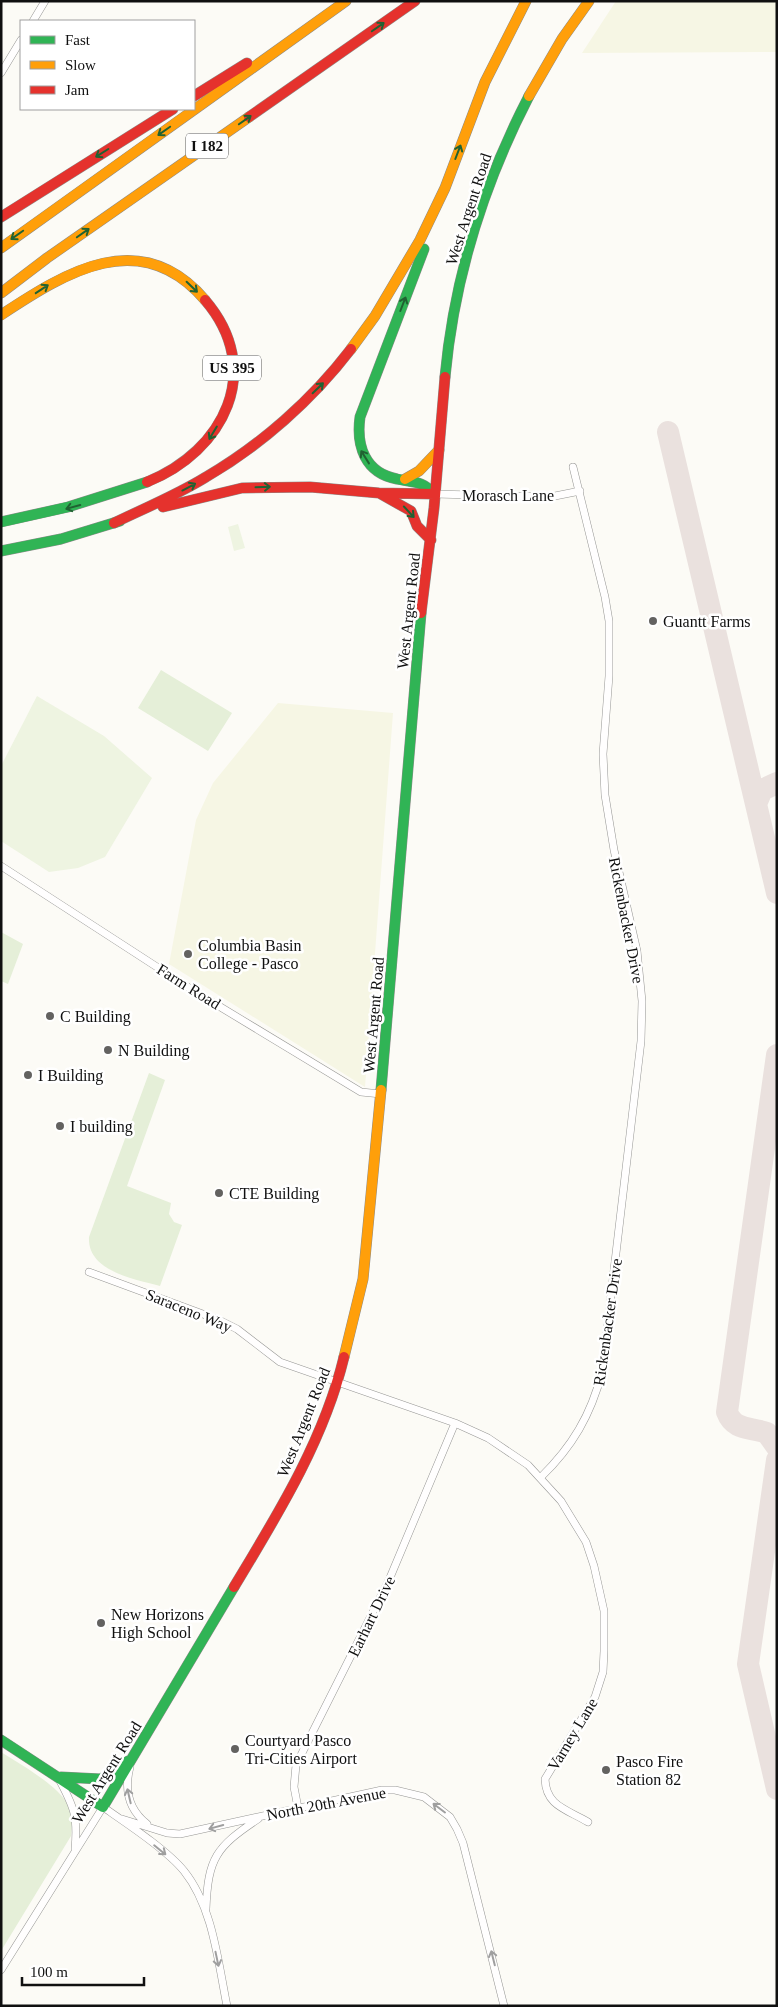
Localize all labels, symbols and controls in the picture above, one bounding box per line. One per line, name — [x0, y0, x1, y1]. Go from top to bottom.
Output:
legend — [20, 20, 195, 110]
one-way arrow — [371, 22, 385, 32]
text: Fast — [65, 32, 91, 48]
text: Slow — [65, 57, 96, 73]
text: Jam — [65, 82, 89, 98]
one-way arrow — [238, 115, 252, 125]
one-way arrow — [157, 126, 171, 136]
road number: I 182 — [186, 134, 228, 158]
one-way arrow — [453, 145, 463, 160]
one-way arrow — [96, 149, 110, 159]
street label: West Argent Road — [442, 151, 496, 268]
one-way arrow — [76, 228, 90, 238]
one-way arrow — [11, 230, 25, 240]
one-way arrow — [186, 281, 198, 293]
one-way arrow — [35, 283, 49, 293]
one-way arrow — [399, 297, 408, 312]
road number: US 395 — [203, 356, 261, 380]
one-way arrow — [311, 382, 324, 394]
one-way arrow — [208, 425, 218, 439]
one-way arrow — [359, 450, 369, 464]
one-way arrow — [181, 482, 196, 491]
one-way arrow — [254, 483, 270, 492]
street label: Morasch Lane — [462, 487, 554, 504]
one-way arrow — [66, 502, 82, 512]
one-way arrow — [403, 506, 415, 518]
street label: West Argent Road — [394, 552, 424, 670]
place label: Guantt Farms — [663, 613, 751, 630]
marker: Guantt Farms — [647, 615, 659, 627]
street label: Rickenbacker Drive — [606, 855, 647, 985]
place label: Columbia Basin College - Pasco — [198, 937, 302, 973]
marker: Columbia Basin College - Pasco — [182, 948, 194, 960]
street label: West Argent Road — [360, 956, 388, 1074]
street label: Farm Road — [154, 960, 224, 1013]
place label: C Building — [60, 1008, 131, 1026]
marker: C Building — [44, 1010, 56, 1022]
place label: N Building — [118, 1042, 190, 1060]
marker: N Building — [102, 1044, 114, 1056]
place label: I Building — [38, 1067, 103, 1085]
marker: I Building — [22, 1069, 34, 1081]
place label: I building — [70, 1118, 133, 1136]
marker: I building — [54, 1120, 66, 1132]
place label: CTE Building — [229, 1185, 319, 1203]
marker: CTE Building — [213, 1187, 225, 1199]
street label: Rickenbacker Drive — [590, 1257, 625, 1387]
street label: Saraceno Way — [143, 1285, 234, 1336]
street label: West Argent Road — [274, 1365, 334, 1480]
street label: Earhart Drive — [345, 1573, 398, 1659]
place label: New Horizons High School — [111, 1606, 204, 1642]
marker: New Horizons High School — [95, 1617, 107, 1629]
street label: Varney Lane — [544, 1695, 602, 1774]
street label: West Argent Road — [68, 1718, 145, 1827]
place label: Courtyard Pasco Tri-Cities Airport — [245, 1732, 357, 1768]
marker: Courtyard Pasco Tri-Cities Airport — [229, 1743, 241, 1755]
place label: Pasco Fire Station 82 — [616, 1753, 683, 1788]
marker: Pasco Fire Station 82 — [600, 1764, 612, 1776]
street label: North 20th Avenue — [265, 1784, 387, 1823]
one-way arrow — [124, 1789, 133, 1805]
one-way arrow — [432, 1803, 446, 1813]
one-way arrow — [209, 1823, 225, 1832]
one-way arrow — [153, 1844, 166, 1855]
one-way arrow — [213, 1950, 222, 1966]
one-way arrow — [488, 1951, 497, 1967]
scale bar — [22, 1954, 145, 1986]
text: 100 m — [30, 1964, 68, 1980]

